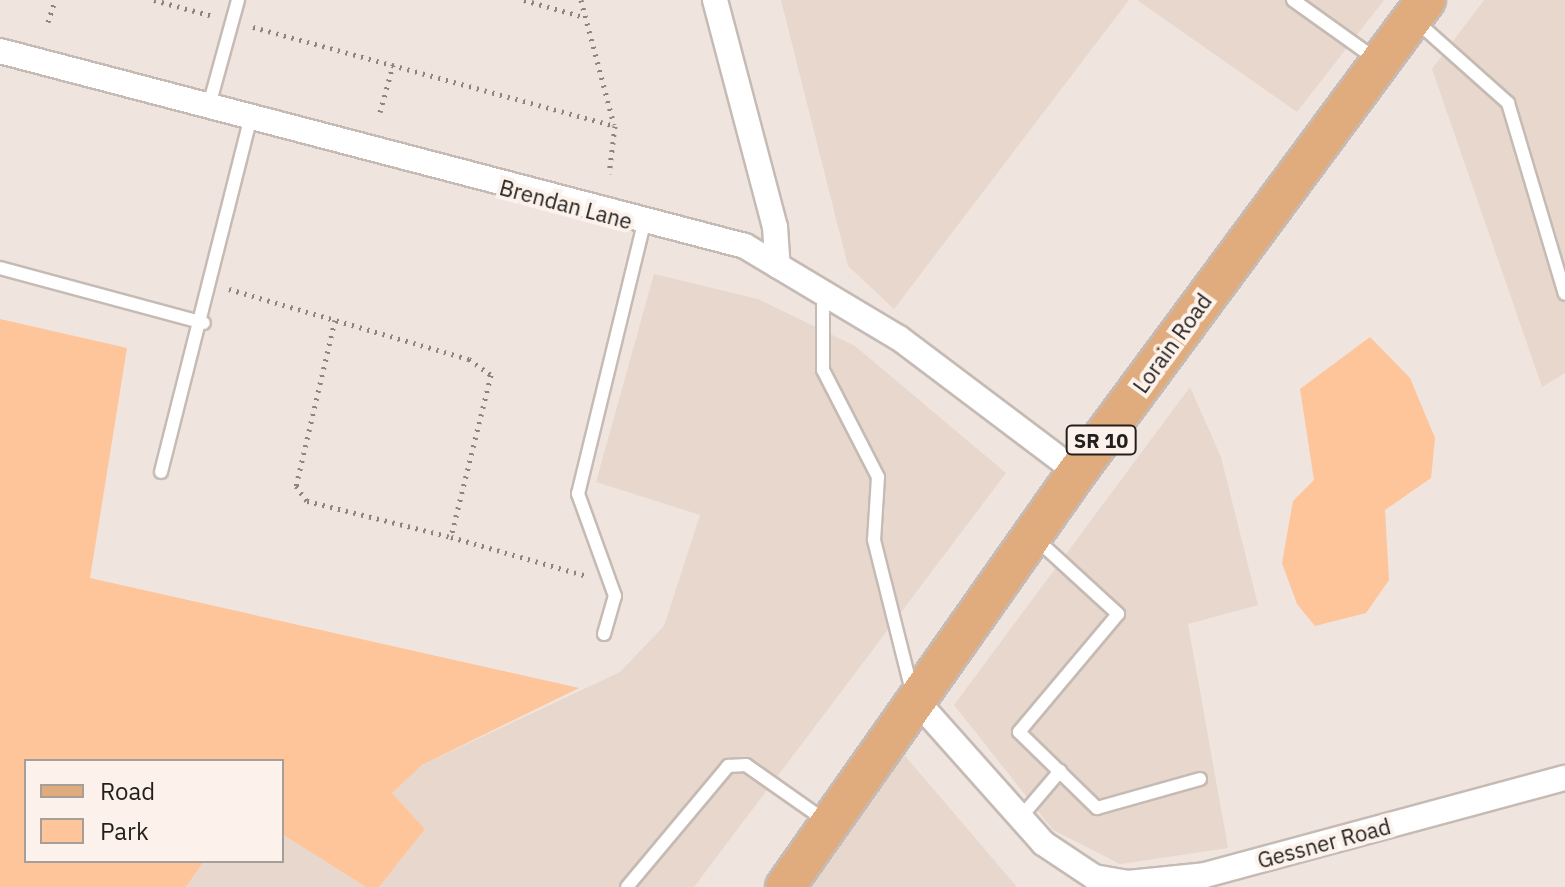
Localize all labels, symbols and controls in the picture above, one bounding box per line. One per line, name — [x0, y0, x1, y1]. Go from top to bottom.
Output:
street label: Brendan Lane — [497, 174, 635, 234]
street label: Lorain Road — [1127, 288, 1217, 398]
road number: SR 10 — [1065, 424, 1137, 456]
legend — [24, 759, 284, 863]
text: Road — [100, 775, 155, 807]
street label: Gessner Road — [1254, 813, 1394, 873]
text: Park — [100, 815, 149, 847]

